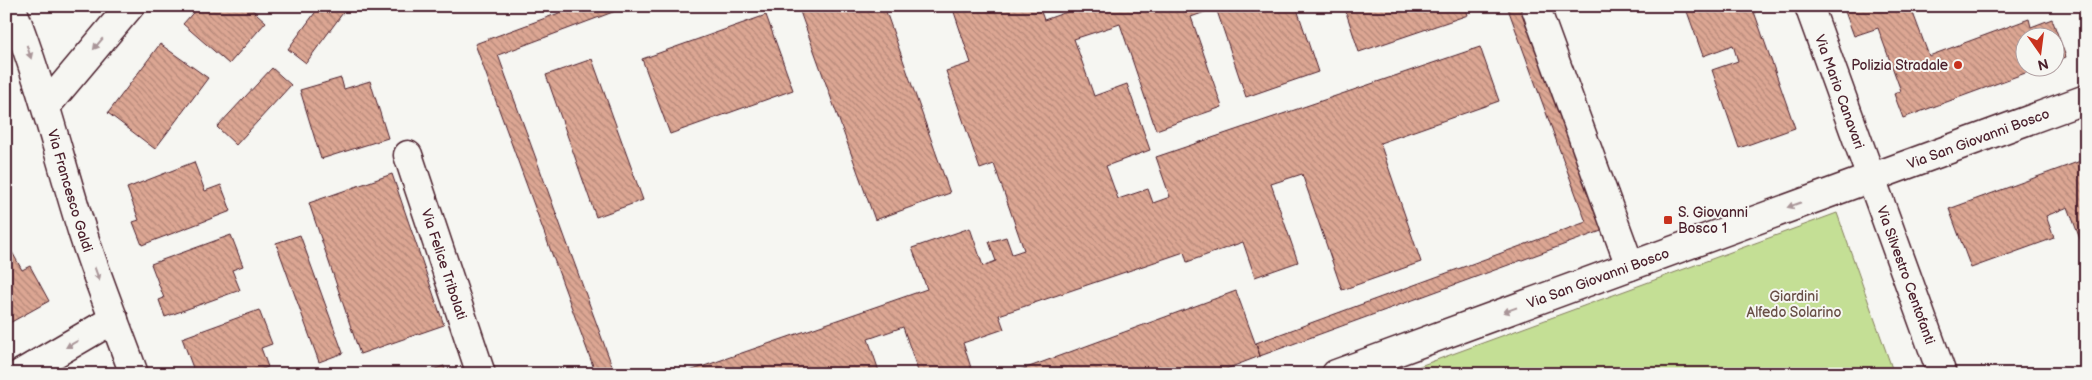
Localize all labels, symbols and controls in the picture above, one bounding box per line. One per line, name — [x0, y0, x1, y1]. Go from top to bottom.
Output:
north arrow — [2014, 28, 2064, 78]
street label: Via Mario Canavari — [1811, 32, 1868, 151]
one-way arrow — [93, 37, 104, 50]
one-way arrow — [25, 44, 33, 59]
text: N — [2036, 55, 2050, 74]
place label: Polizia Stradale — [1851, 57, 1948, 74]
marker: Polizia Stradale — [1952, 59, 1964, 71]
street label: Via San Giovanni Bosco — [1905, 105, 2052, 172]
street label: Via Francesco Galdi — [44, 127, 97, 254]
one-way arrow — [1787, 202, 1801, 210]
street label: Via Silvestro Centofanti — [1873, 203, 1939, 347]
place label: S. Giovanni Bosco 1 — [1678, 204, 1748, 237]
street label: Via Felice Tribolati — [418, 206, 471, 322]
marker: S. Giovanni Bosco 1 — [1662, 214, 1674, 226]
street label: Via San Giovanni Bosco — [1524, 244, 1672, 312]
one-way arrow — [94, 266, 101, 281]
park label: Giardini Alfedo Solarino — [1747, 288, 1841, 321]
one-way arrow — [1503, 307, 1518, 314]
one-way arrow — [65, 339, 78, 348]

